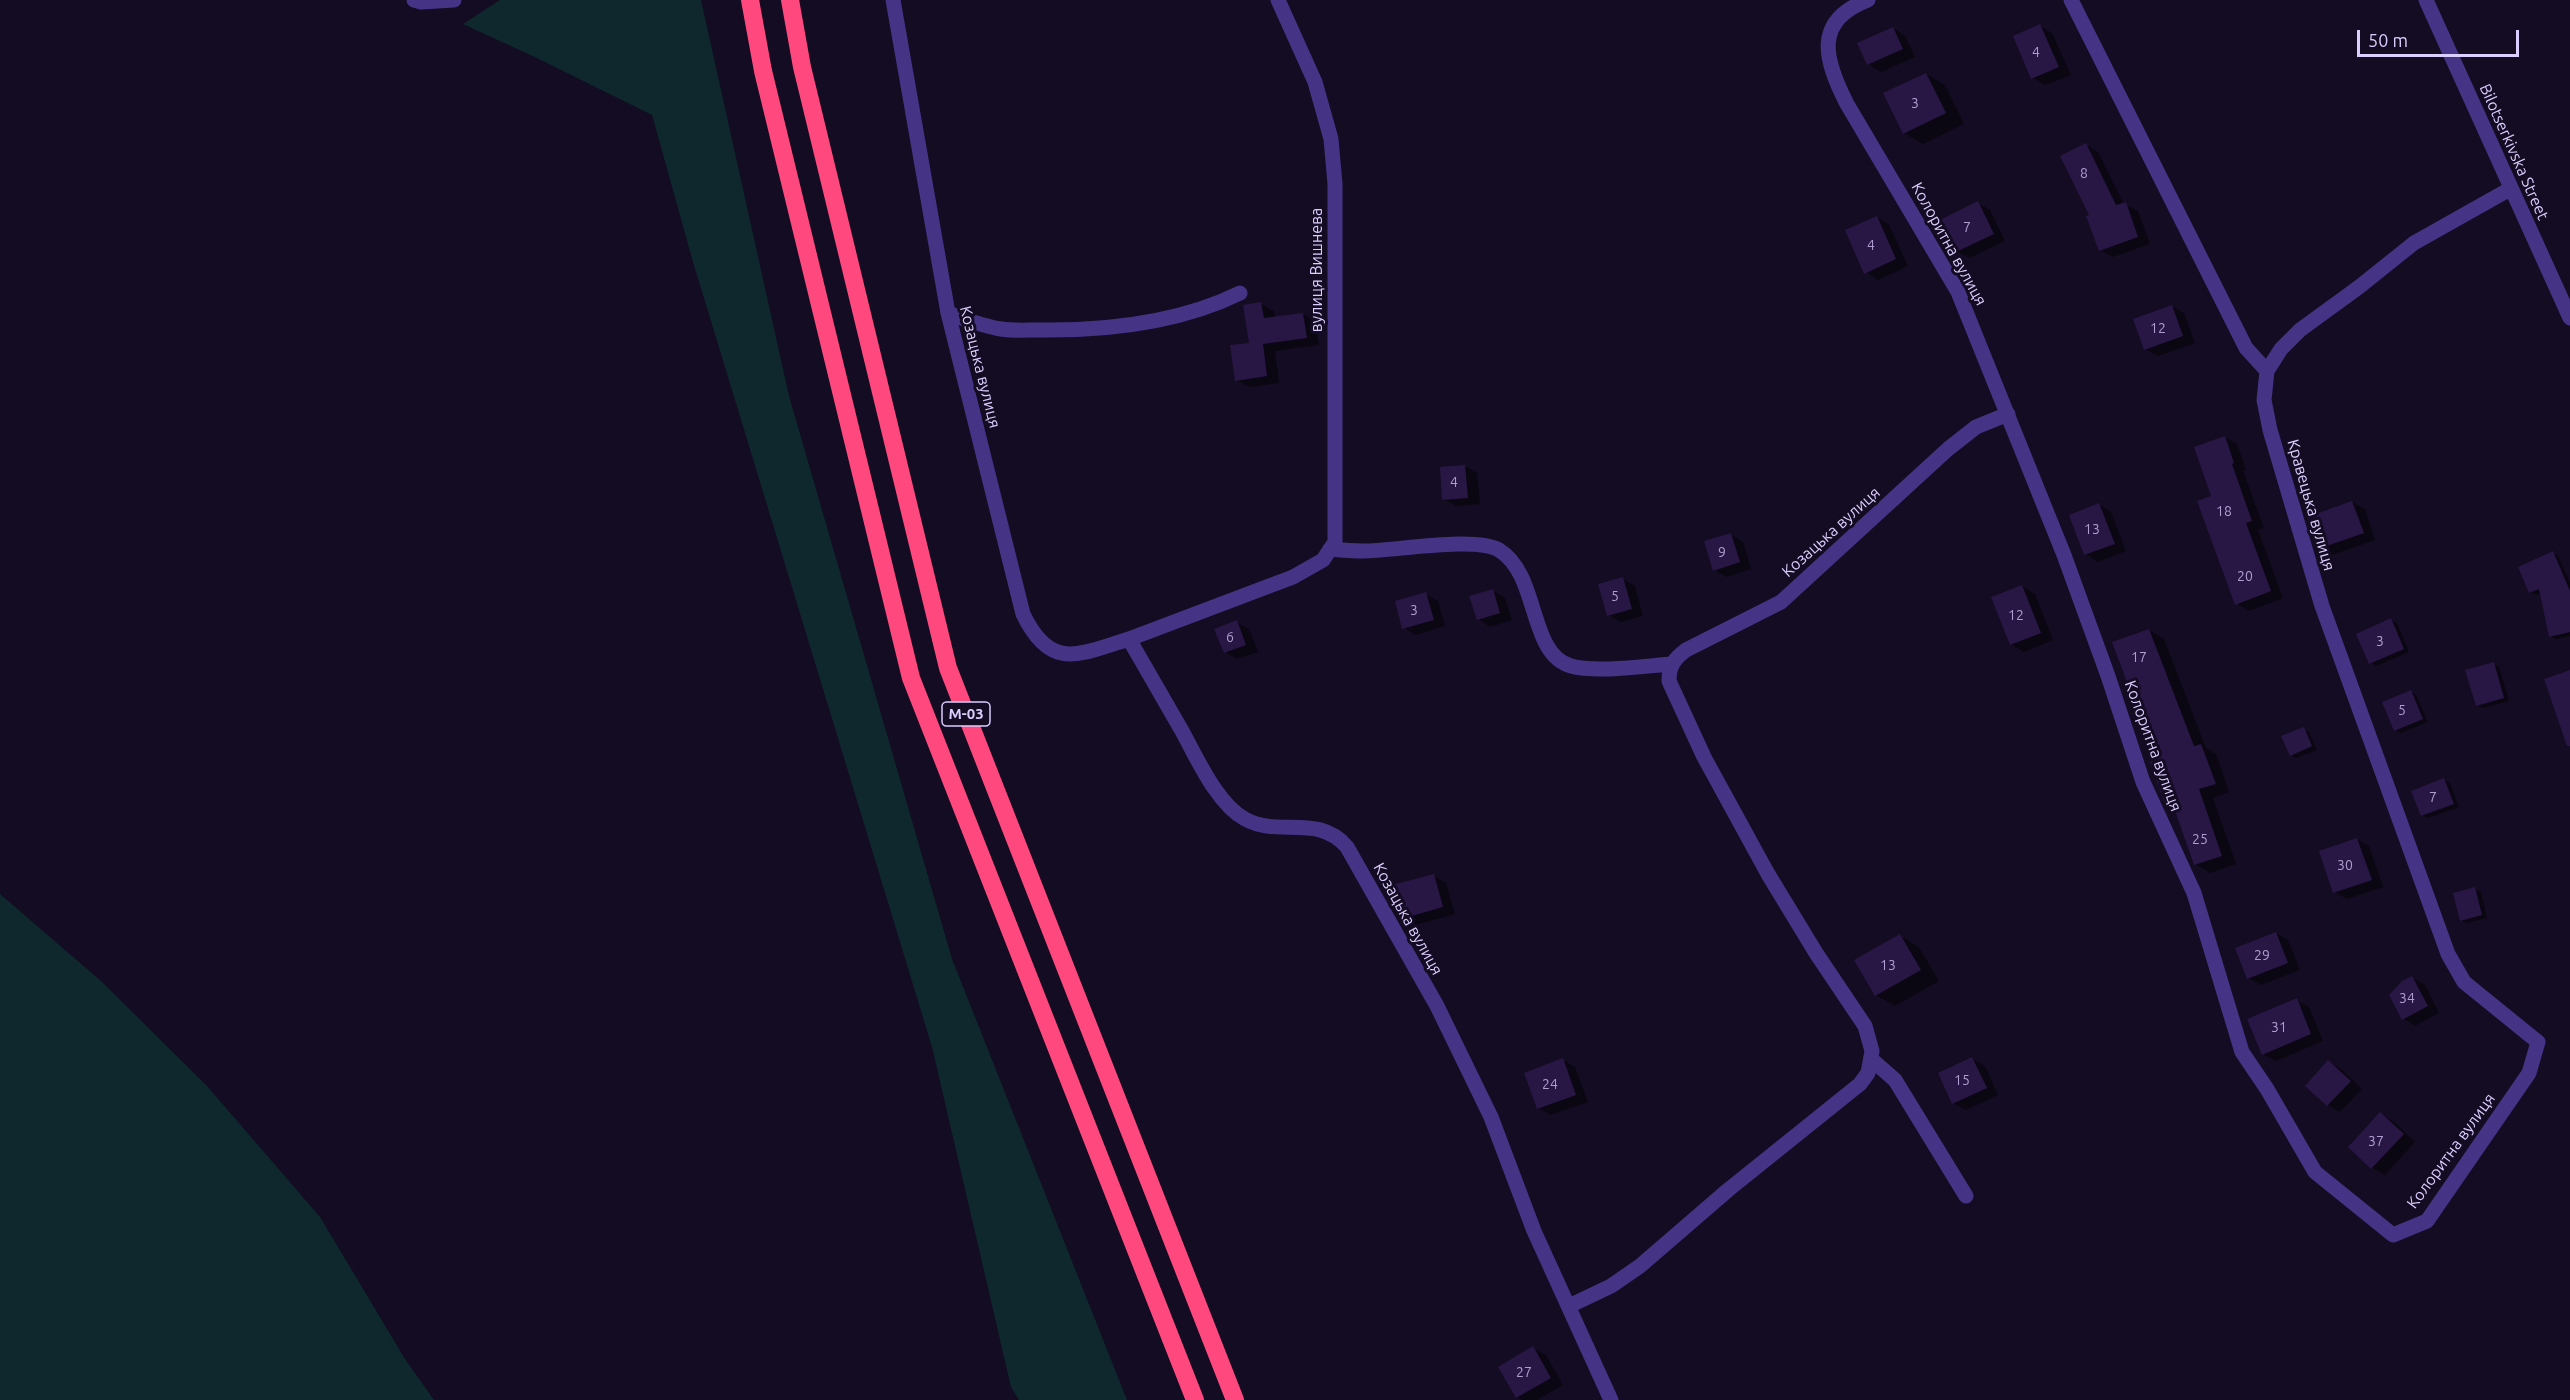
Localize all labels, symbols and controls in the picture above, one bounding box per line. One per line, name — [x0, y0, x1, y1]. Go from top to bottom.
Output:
scale bar — [2360, 18, 2522, 56]
text: 50 m — [2368, 30, 2408, 50]
house number: 4 — [2032, 44, 2040, 60]
street label: Bilotserkivska Street — [2475, 81, 2553, 223]
house number: 3 — [1911, 95, 1919, 111]
house number: 8 — [2080, 165, 2088, 181]
street label: Колоритна вулиця — [1907, 179, 1991, 309]
street label: вулиця Вишнева — [1307, 208, 1327, 332]
house number: 7 — [1963, 219, 1971, 235]
house number: 4 — [1867, 237, 1875, 253]
street label: Козацька вулиця — [956, 304, 1004, 430]
house number: 12 — [2150, 320, 2166, 336]
street label: Кравецька вулиця — [2283, 437, 2339, 573]
house number: 4 — [1450, 474, 1458, 490]
street label: Козацька вулиця — [1778, 483, 1884, 581]
house number: 18 — [2216, 503, 2232, 519]
house number: 13 — [2084, 521, 2100, 537]
house number: 9 — [1718, 544, 1726, 560]
house number: 20 — [2237, 568, 2253, 584]
house number: 5 — [1611, 588, 1619, 604]
house number: 3 — [1410, 602, 1418, 618]
house number: 12 — [2008, 607, 2024, 623]
house number: 6 — [1226, 629, 1234, 645]
house number: 3 — [2376, 633, 2384, 649]
house number: 17 — [2131, 649, 2147, 665]
street label: Колоритна вулиця — [2120, 678, 2186, 814]
road number: М-03 — [942, 702, 990, 726]
house number: 5 — [2398, 702, 2406, 718]
house number: 7 — [2429, 789, 2437, 805]
house number: 25 — [2192, 831, 2208, 847]
house number: 30 — [2337, 857, 2353, 873]
street label: Козацька вулиця — [1369, 860, 1447, 978]
house number: 29 — [2254, 947, 2270, 963]
house number: 13 — [1880, 957, 1896, 973]
house number: 34 — [2399, 990, 2415, 1006]
house number: 31 — [2271, 1019, 2287, 1035]
house number: 15 — [1954, 1072, 1970, 1088]
house number: 24 — [1542, 1076, 1558, 1092]
street label: Колоритна вулиця — [2403, 1090, 2499, 1212]
house number: 37 — [2368, 1133, 2384, 1149]
house number: 27 — [1516, 1364, 1532, 1380]

